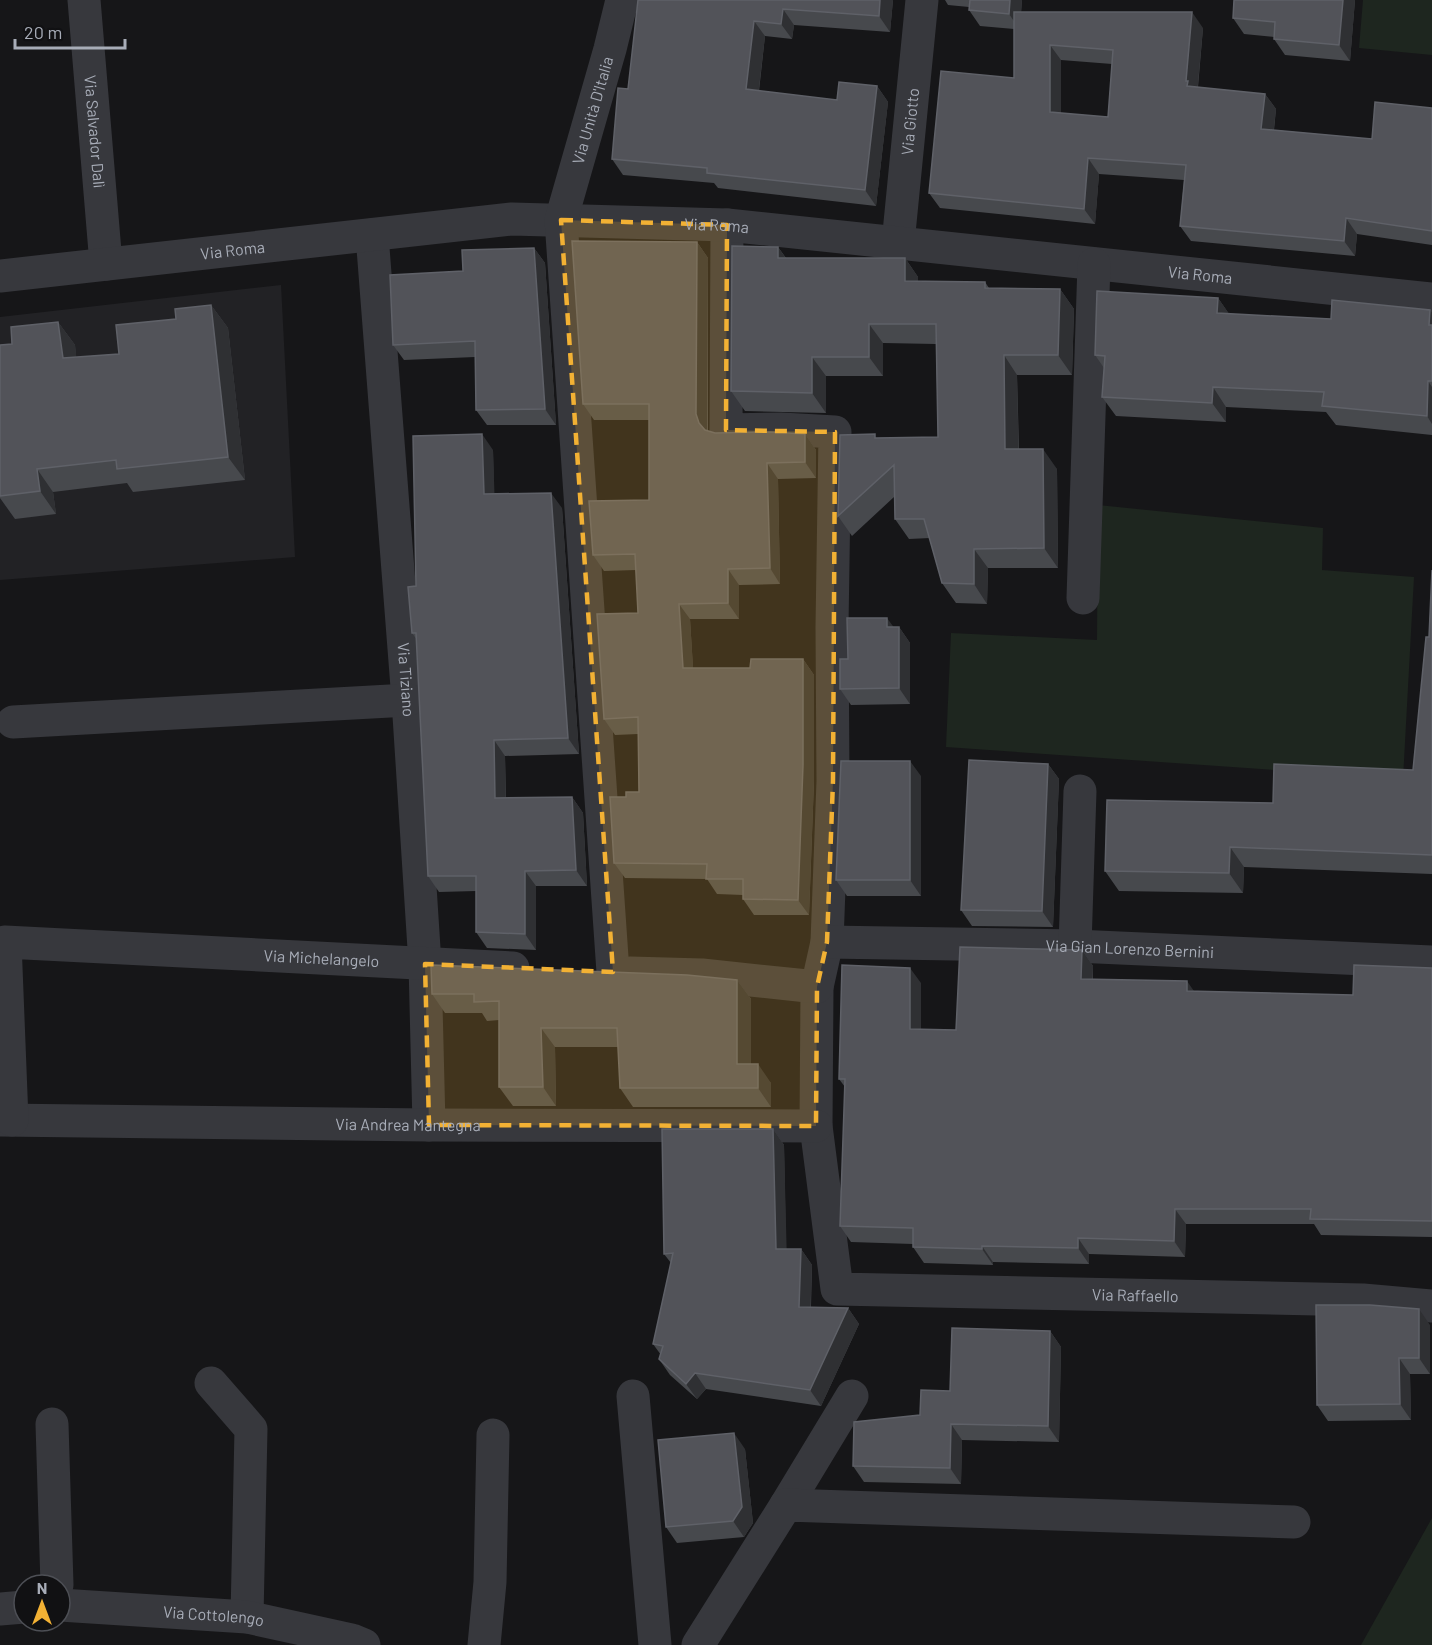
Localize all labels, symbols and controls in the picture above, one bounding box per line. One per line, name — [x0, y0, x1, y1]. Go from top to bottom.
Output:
scale bar — [15, 12, 124, 50]
text: 20 m — [24, 21, 62, 43]
street label: Via Unità D'Italia — [568, 54, 616, 166]
street label: Via Salvador Dalì — [81, 74, 110, 189]
street label: Via Giotto — [897, 87, 922, 156]
street label: Via Roma — [684, 214, 750, 236]
street label: Via Roma — [199, 237, 266, 263]
street label: Via Roma — [1167, 261, 1233, 287]
street label: Via Tiziano — [395, 642, 419, 717]
street label: Via Gian Lorenzo Bernini — [1046, 936, 1215, 961]
street label: Via Michelangelo — [263, 945, 380, 970]
street label: Via Andrea Mantegna — [335, 1114, 481, 1134]
street label: Via Raffaello — [1092, 1284, 1179, 1305]
north arrow — [12, 1573, 72, 1633]
text: N — [37, 1578, 47, 1597]
street label: Via Cottolengo — [162, 1602, 266, 1630]

